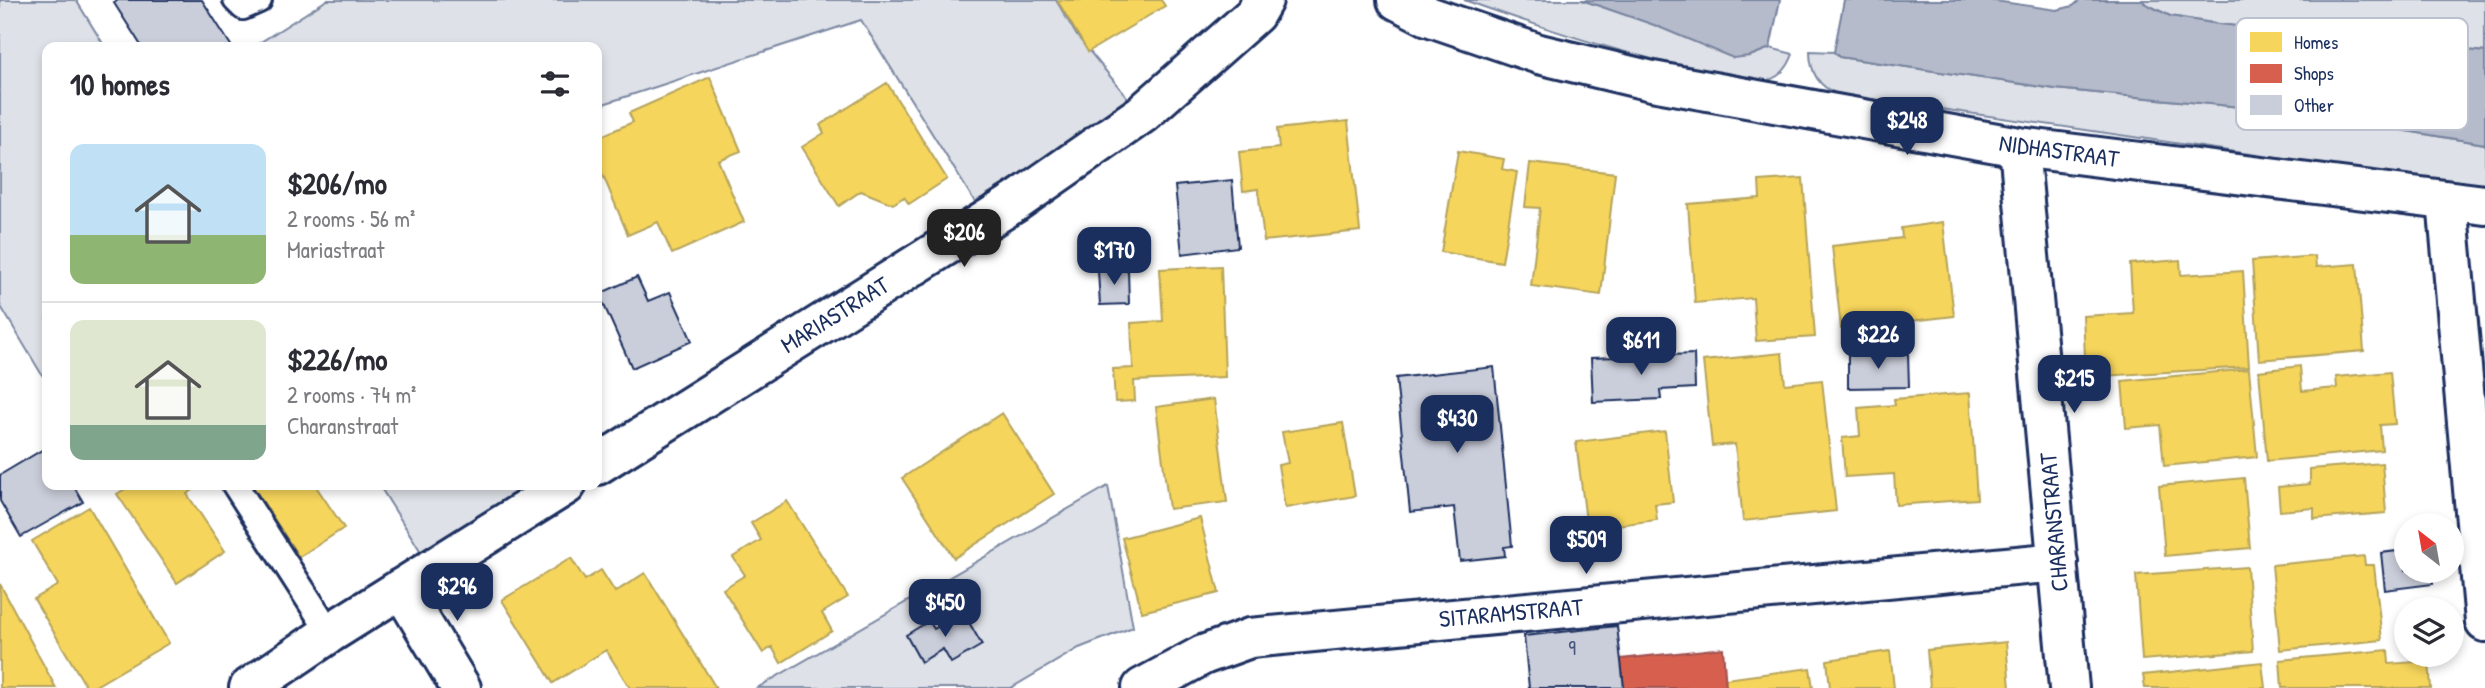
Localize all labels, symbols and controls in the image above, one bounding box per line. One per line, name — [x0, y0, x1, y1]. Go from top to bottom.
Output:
legend — [2236, 18, 2468, 130]
text: Homes — [2294, 29, 2338, 55]
text: Shops — [2294, 60, 2334, 86]
text: 10 homes — [70, 64, 170, 104]
icon: filters — [536, 65, 574, 103]
text: Other — [2294, 92, 2335, 118]
pin: $248 — [1866, 97, 1948, 157]
text: $248 — [1886, 104, 1928, 135]
street label: NIDHASTRAAT — [1997, 126, 2122, 174]
text: $206/mo — [287, 163, 387, 203]
icon: home — [126, 172, 210, 256]
text: 2 rooms · 56 m² — [287, 203, 415, 234]
pin: $206 — [923, 210, 1005, 269]
text: $206 — [943, 216, 985, 247]
pin: $170 — [1073, 228, 1155, 287]
text: Mariastraat — [287, 234, 384, 265]
text: $170 — [1093, 234, 1135, 265]
street label: MARIASTRAAT — [774, 268, 895, 360]
pin: $226 — [1837, 312, 1919, 371]
pin: $611 — [1600, 318, 1682, 377]
text: $226 — [1857, 318, 1899, 349]
text: $611 — [1622, 324, 1660, 355]
text: $226/mo — [287, 339, 387, 379]
icon: home — [126, 348, 210, 432]
pin: $215 — [2033, 356, 2115, 415]
text: $215 — [2054, 362, 2094, 393]
text: 2 rooms · 74 m² — [287, 379, 416, 410]
pin: $430 — [1416, 396, 1498, 455]
text: $430 — [1437, 402, 1477, 433]
text: Charanstraat — [287, 410, 398, 441]
street label: CHARANSTRAAT — [2031, 451, 2075, 593]
north arrow — [2394, 513, 2464, 583]
map controls — [2394, 513, 2464, 667]
pin: $509 — [1545, 516, 1627, 576]
text: $509 — [1566, 523, 1606, 554]
pin: $296 — [416, 564, 498, 623]
text: $296 — [437, 570, 477, 601]
pin: $450 — [904, 580, 986, 639]
text: $450 — [925, 586, 965, 617]
street label: SITARAMSTRAAT — [1438, 590, 1585, 634]
button: layers — [2394, 597, 2464, 667]
house number: 9 — [1568, 633, 1576, 662]

